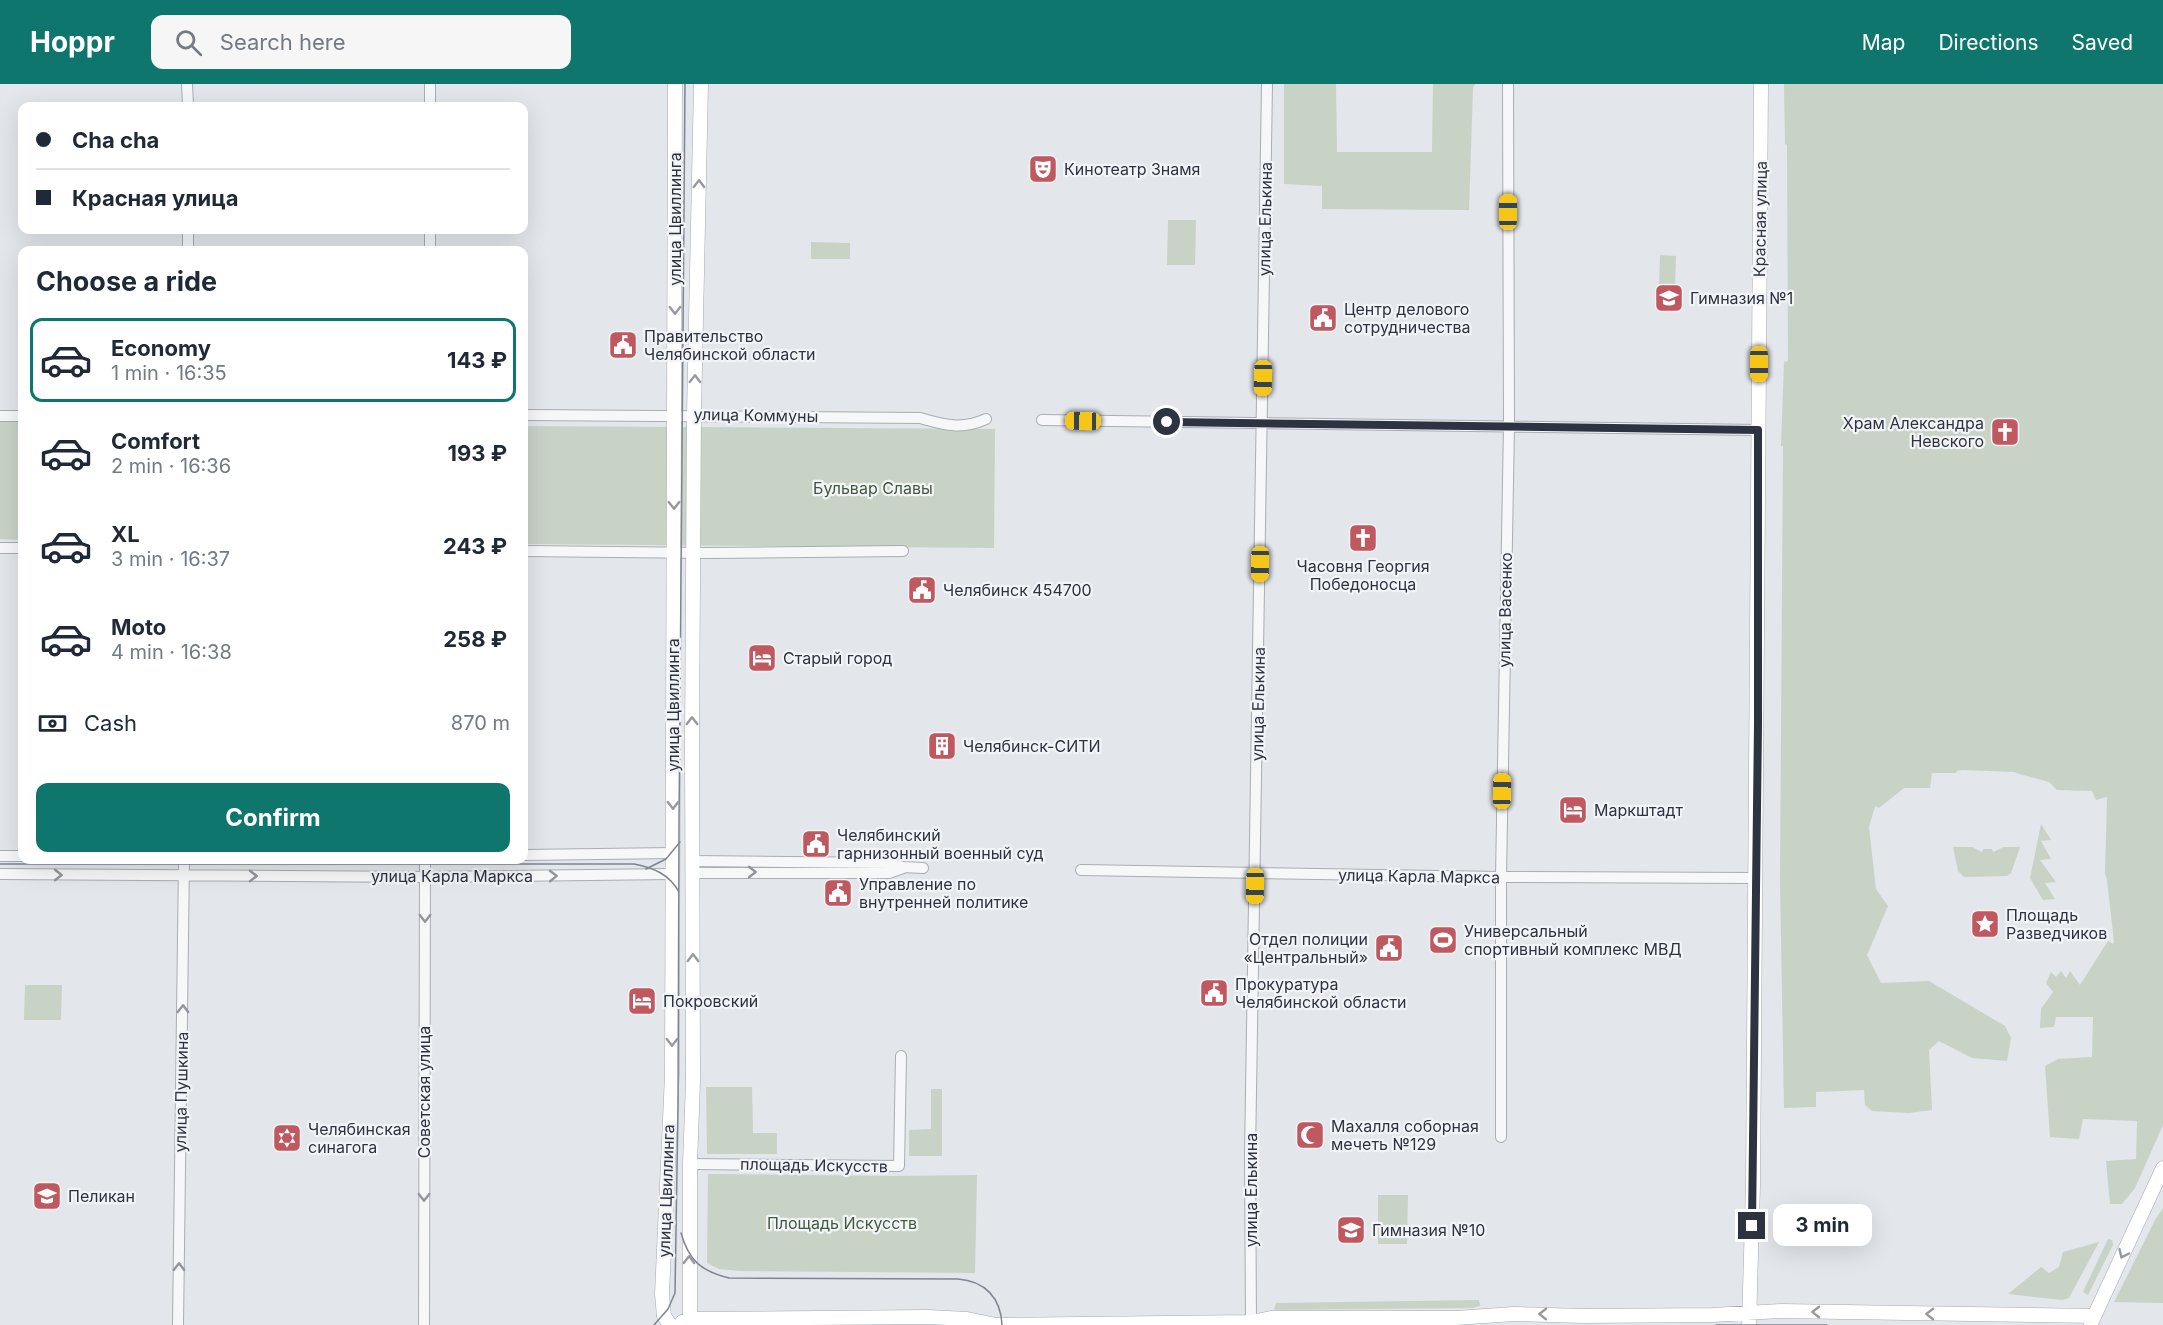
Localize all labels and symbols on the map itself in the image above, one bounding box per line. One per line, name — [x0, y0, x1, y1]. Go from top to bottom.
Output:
street label: улица Цвиллинга — [665, 152, 685, 286]
theatre icon: Кинотеатр Знамя — [1027, 153, 1059, 185]
place label: Кинотеатр Знамя — [1064, 159, 1200, 179]
street label: Красная улица — [1749, 161, 1771, 277]
street label: улица Елькина — [1254, 162, 1276, 276]
one-way arrow — [693, 180, 705, 189]
car — [1499, 194, 1517, 230]
school or university icon: Гимназия №1 — [1653, 282, 1685, 314]
place label: Гимназия №1 — [1690, 288, 1793, 308]
place label: Центр делового сотрудничества — [1344, 299, 1471, 337]
public building icon: Центр делового сотрудничества — [1307, 302, 1339, 334]
one-way arrow — [669, 306, 681, 315]
place label: Правительство Челябинской области — [644, 326, 816, 364]
public building icon: Правительство Челябинской области — [607, 329, 639, 361]
car — [1750, 346, 1768, 382]
car — [1254, 360, 1272, 396]
one-way arrow — [689, 375, 701, 384]
street label: улица Коммуны — [694, 404, 818, 426]
route start — [1153, 408, 1180, 435]
car — [1065, 412, 1101, 430]
place label: Храм Александра Невского — [1843, 413, 1984, 451]
church icon: Храм Александра Невского — [1989, 416, 2021, 448]
park label: Бульвар Славы — [813, 478, 933, 498]
one-way arrow — [668, 501, 680, 510]
church icon: Часовня Георгия Победоносца — [1347, 522, 1379, 554]
car — [1251, 546, 1269, 582]
street label: улица Васенко — [1494, 552, 1516, 668]
place label: Часовня Георгия Победоносца — [1296, 556, 1430, 594]
public building icon: Челябинск 454700 — [906, 574, 938, 606]
place label: Челябинск 454700 — [943, 580, 1092, 600]
street label: улица Цвиллинга — [663, 638, 683, 772]
hotel icon: Старый город — [746, 642, 778, 674]
street label: улица Елькина — [1247, 647, 1269, 761]
place label: Старый город — [783, 648, 892, 668]
one-way arrow — [686, 717, 698, 726]
building icon: Челябинск-СИТИ — [926, 730, 958, 762]
place label: Челябинск-СИТИ — [963, 736, 1101, 756]
car — [1493, 773, 1511, 809]
hotel icon: Маркштадт — [1557, 794, 1589, 826]
place label: Маркштадт — [1594, 800, 1684, 820]
one-way arrow — [667, 801, 679, 810]
place label: Челябинский гарнизонный военный суд — [837, 825, 1044, 863]
public building icon: Челябинский гарнизонный военный суд — [800, 828, 832, 860]
street label: улица Карла Маркса — [1338, 865, 1500, 887]
street label: улица Карла Маркса — [371, 866, 533, 886]
one-way arrow — [747, 866, 756, 878]
one-way arrow — [54, 868, 63, 881]
car — [1246, 868, 1264, 904]
one-way arrow — [549, 869, 558, 882]
one-way arrow — [249, 870, 258, 882]
place label: Управление по внутренней политике — [859, 874, 1028, 912]
public building icon: Управление по внутренней политике — [822, 877, 854, 909]
place label: Площадь Разведчиков — [2006, 905, 2107, 943]
place icon: Площадь Разведчиков — [1969, 908, 2001, 940]
one-way arrow — [419, 913, 431, 922]
place label: Универсальный спортивный комплекс МВД — [1464, 921, 1682, 959]
sports icon: Универсальный спортивный комплекс МВД — [1427, 924, 1459, 956]
place label: Отдел полиции «Центральный» — [1244, 929, 1368, 967]
public building icon: Отдел полиции «Центральный» — [1373, 932, 1405, 964]
one-way arrow — [687, 954, 699, 963]
place label: Прокуратура Челябинской области — [1235, 974, 1407, 1012]
public building icon: Прокуратура Челябинской области — [1198, 977, 1230, 1009]
hotel icon: Покровский — [626, 985, 658, 1017]
place label: Покровский — [663, 991, 758, 1011]
one-way arrow — [176, 1004, 189, 1013]
street label: Советская улица — [414, 1026, 434, 1158]
street label: улица Пушкина — [170, 1031, 192, 1153]
one-way arrow — [666, 1038, 678, 1047]
place label: Махалля соборная мечеть №129 — [1331, 1116, 1479, 1154]
place label: Челябинская синагога — [308, 1119, 411, 1157]
mosque icon: Махалля соборная мечеть №129 — [1294, 1119, 1326, 1151]
synagogue icon: Челябинская синагога — [271, 1122, 303, 1154]
street label: улица Цвиллинга — [654, 1124, 678, 1258]
street label: улица Елькина — [1241, 1133, 1261, 1247]
street label: площадь Искусств — [740, 1154, 888, 1176]
school or university icon: Пеликан — [31, 1180, 63, 1212]
place label: Пеликан — [68, 1186, 135, 1206]
one-way arrow — [418, 1192, 430, 1201]
callout: 3 min — [1773, 1205, 1872, 1247]
route end — [1738, 1212, 1765, 1239]
park label: Площадь Искусств — [767, 1213, 917, 1233]
school or university icon: Гимназия №10 — [1335, 1214, 1367, 1246]
place label: Гимназия №10 — [1372, 1220, 1485, 1240]
one-way arrow — [2118, 1247, 2130, 1258]
one-way arrow — [683, 1256, 696, 1265]
one-way arrow — [173, 1262, 185, 1271]
one-way arrow — [1812, 1306, 1821, 1318]
one-way arrow — [1539, 1308, 1548, 1320]
one-way arrow — [1926, 1308, 1935, 1320]

